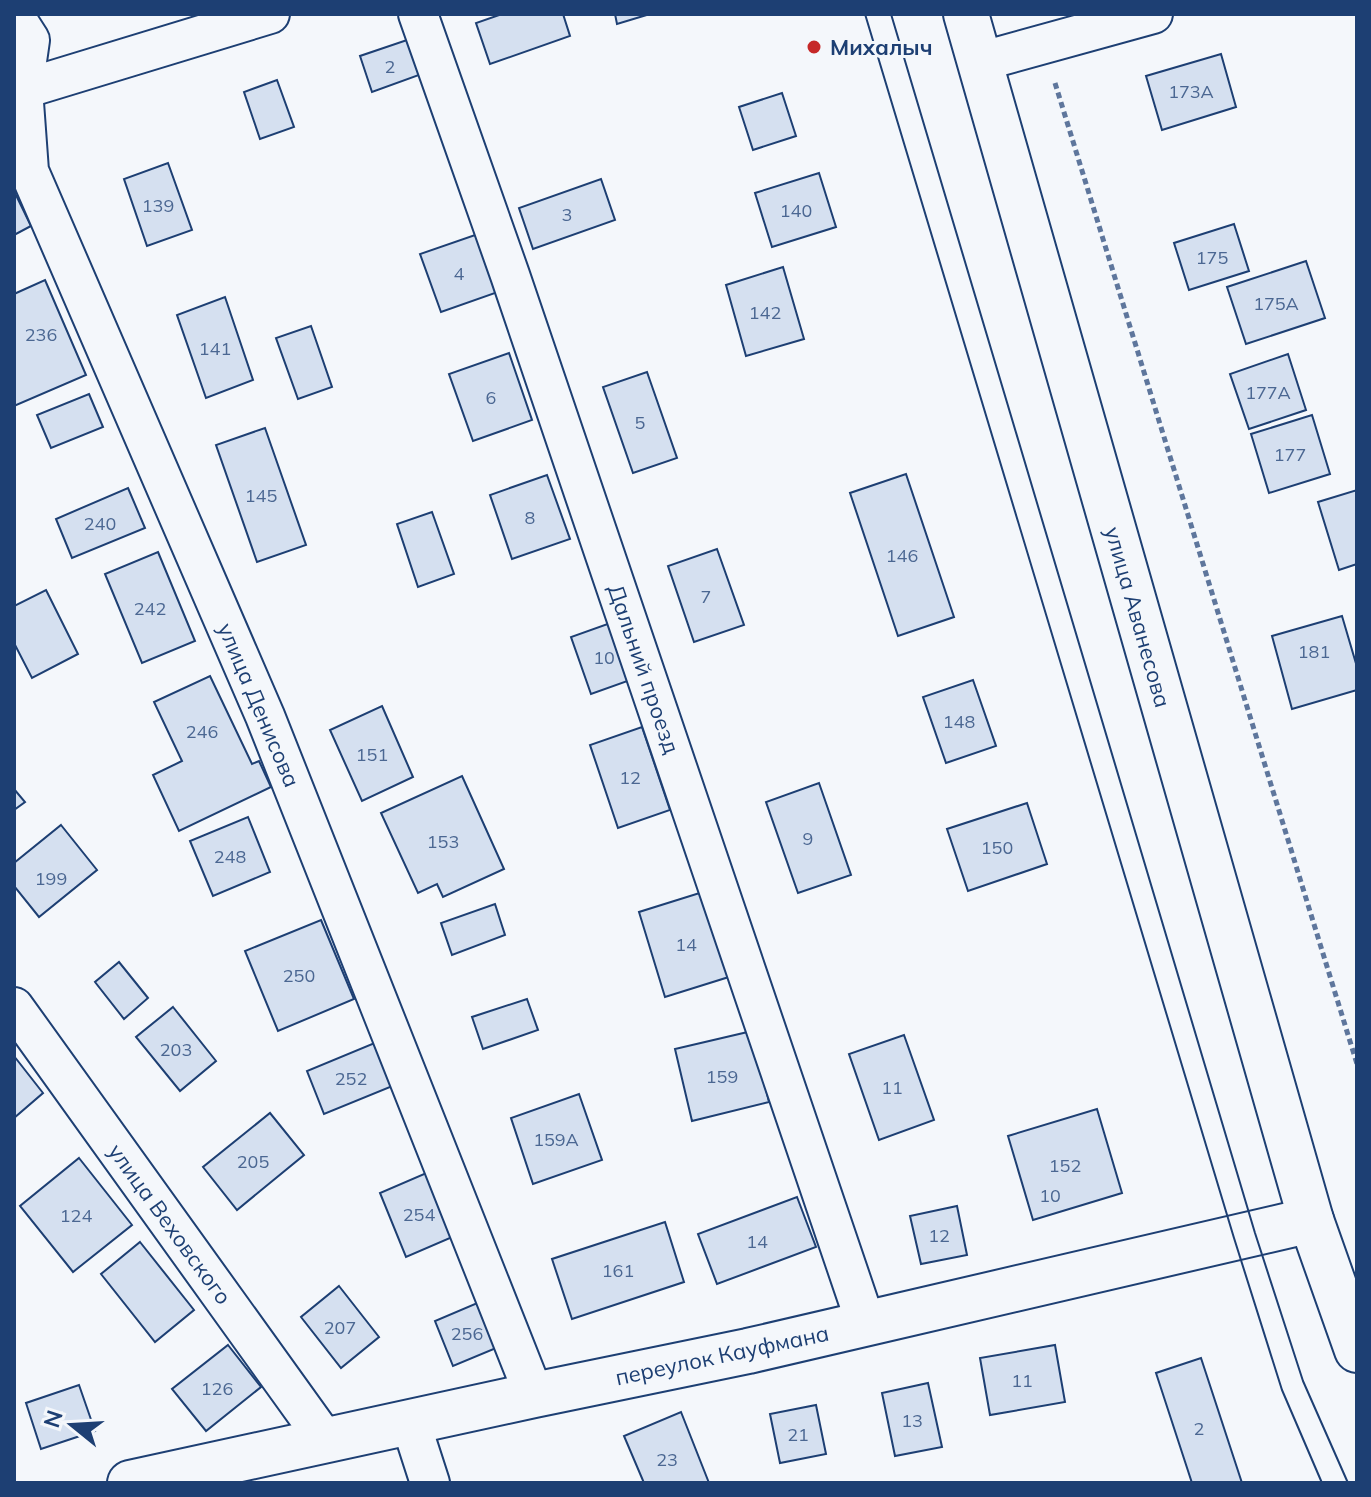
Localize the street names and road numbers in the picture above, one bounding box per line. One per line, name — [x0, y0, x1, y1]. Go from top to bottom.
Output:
street label: улица Аванесова — [1099, 523, 1177, 711]
street label: Дальний проезд — [602, 581, 686, 757]
street label: улица Денисова — [212, 619, 306, 791]
street label: улица Веховского — [102, 1138, 238, 1310]
street label: переулок Кауфмана — [613, 1319, 831, 1391]

